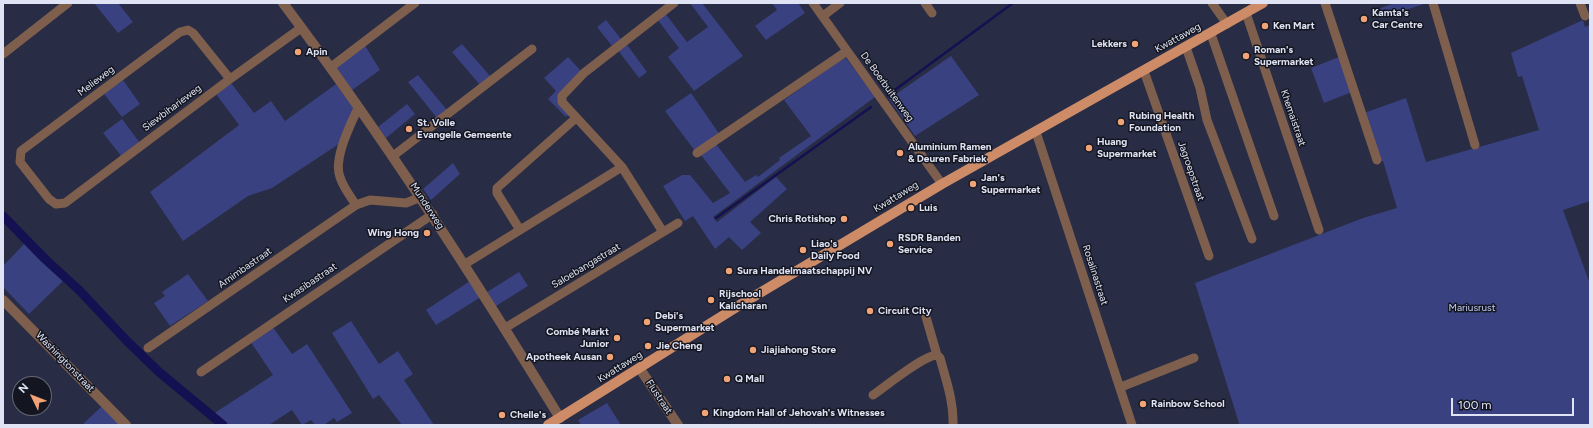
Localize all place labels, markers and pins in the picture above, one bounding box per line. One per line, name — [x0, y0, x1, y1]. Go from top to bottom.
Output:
place label: Kamta's Car Centre — [1372, 7, 1423, 30]
marker: Kamta's Car Centre — [1359, 14, 1369, 24]
place label: Ken Mart — [1273, 20, 1315, 32]
marker: Ken Mart — [1260, 21, 1270, 31]
place label: Lekkers — [1092, 38, 1127, 50]
marker: Lekkers — [1130, 39, 1140, 49]
place label: Roman's Supermarket — [1254, 44, 1314, 68]
place label: Apin — [306, 46, 327, 58]
marker: Apin — [293, 47, 303, 57]
marker: Roman's Supermarket — [1241, 51, 1251, 61]
place label: Rubing Health Foundation — [1129, 110, 1194, 134]
place label: St. Volle Evangelle Gemeente — [417, 117, 512, 140]
marker: Rubing Health Foundation — [1116, 117, 1126, 127]
marker: St. Volle Evangelle Gemeente — [404, 124, 414, 134]
place label: Huang Supermarket — [1097, 136, 1157, 160]
place label: Aluminium Ramen & Deuren Fabriek — [908, 141, 991, 164]
marker: Huang Supermarket — [1084, 143, 1094, 153]
marker: Aluminium Ramen & Deuren Fabriek — [895, 148, 905, 158]
place label: Jan's Supermarket — [981, 172, 1041, 196]
marker: Jan's Supermarket — [968, 179, 978, 189]
place label: Luis — [919, 202, 937, 214]
marker: Luis — [906, 203, 916, 213]
place label: Chris Rotishop — [769, 213, 836, 225]
marker: Chris Rotishop — [839, 214, 849, 224]
place label: Wing Hong — [367, 227, 419, 239]
marker: Wing Hong — [422, 228, 432, 238]
place label: RSDR Banden Service — [898, 232, 961, 256]
place label: Liao's Daily Food — [811, 238, 860, 262]
marker: RSDR Banden Service — [885, 239, 895, 249]
marker: Liao's Daily Food — [798, 245, 808, 255]
place label: Sura Handelmaatschappij NV — [737, 265, 872, 277]
marker: Sura Handelmaatschappij NV — [724, 266, 734, 276]
place label: Rijschool Kalicharan — [719, 288, 767, 312]
marker: Rijschool Kalicharan — [706, 295, 716, 305]
place label: Circuit City — [878, 305, 931, 317]
marker: Circuit City — [865, 306, 875, 316]
place label: Debi's Supermarket — [655, 310, 715, 334]
marker: Debi's Supermarket — [642, 317, 652, 327]
place label: Combé Markt Junior — [546, 326, 609, 350]
marker: Combé Markt Junior — [612, 333, 622, 343]
place label: Jie Cheng — [656, 340, 702, 352]
marker: Jie Cheng — [643, 341, 653, 351]
place label: Jiajiahong Store — [761, 344, 836, 356]
marker: Jiajiahong Store — [748, 345, 758, 355]
place label: Apotheek Ausan — [526, 351, 602, 363]
marker: Apotheek Ausan — [605, 352, 615, 362]
place label: Q Mall — [735, 373, 764, 385]
marker: Q Mall — [722, 374, 732, 384]
place label: Rainbow School — [1151, 398, 1225, 410]
marker: Rainbow School — [1138, 399, 1148, 409]
place label: Kingdom Hall of Jehovah's Witnesses — [713, 407, 885, 419]
marker: Kingdom Hall of Jehovah's Witnesses — [700, 408, 710, 418]
place label: Chelle's — [510, 409, 546, 421]
marker: Chelle's — [497, 410, 507, 420]

